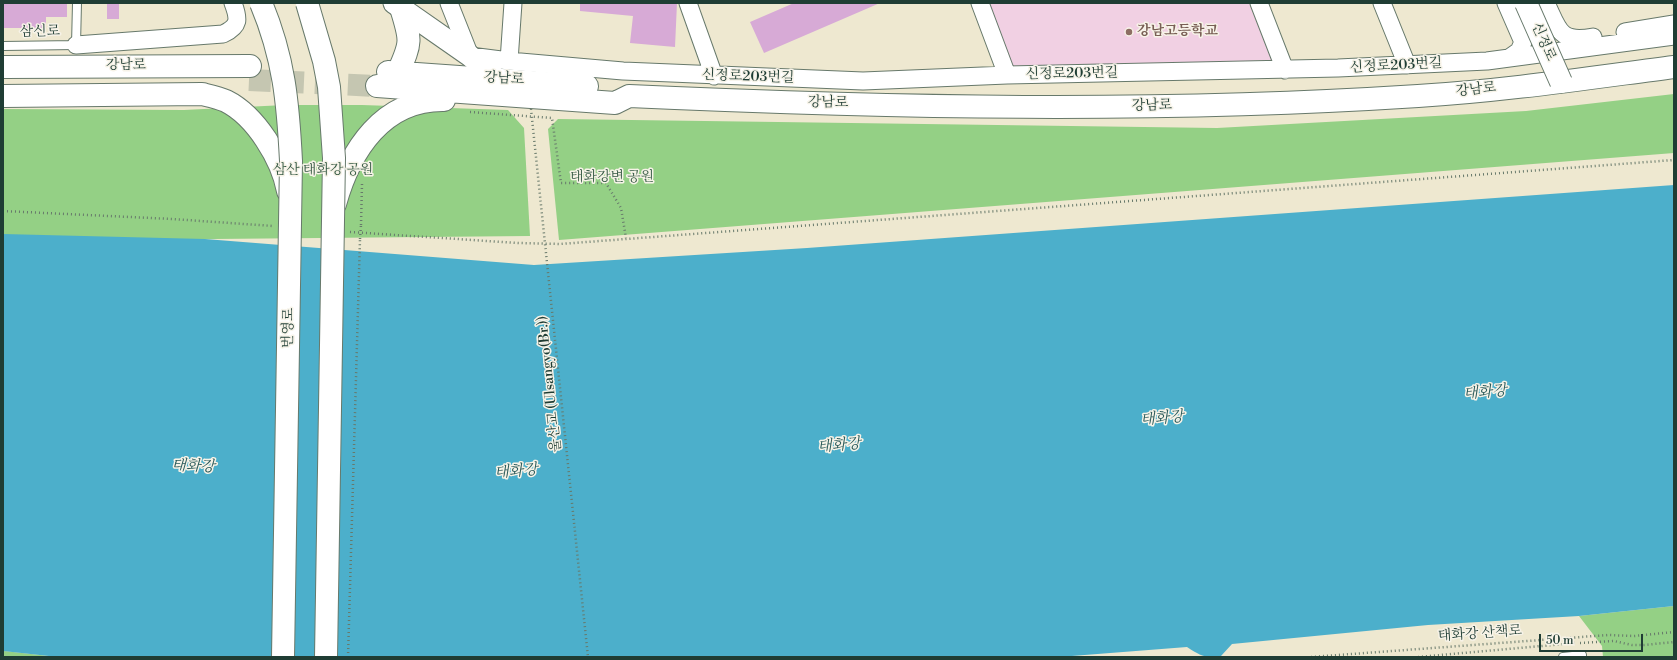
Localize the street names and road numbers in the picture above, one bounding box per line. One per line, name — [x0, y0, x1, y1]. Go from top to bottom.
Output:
street label: 신정로 — [1527, 20, 1559, 64]
street label: 삼신로 — [20, 23, 60, 41]
street label: 신정로203번길 — [1349, 55, 1443, 77]
street label: 강남로 — [106, 58, 146, 74]
street label: 신정로203번길 — [1026, 65, 1118, 83]
street label: 신정로203번길 — [701, 67, 795, 87]
street label: 강남로 — [483, 69, 525, 89]
street label: 강남로 — [1455, 80, 1497, 100]
street label: 강남로 — [808, 94, 848, 112]
street label: 강남로 — [1132, 97, 1172, 115]
street label: 번영로 — [280, 308, 298, 348]
street label: 울산교 (Ulsangyo(Br.)) — [534, 315, 566, 453]
street label: 태화강 산책로 — [1438, 623, 1522, 645]

